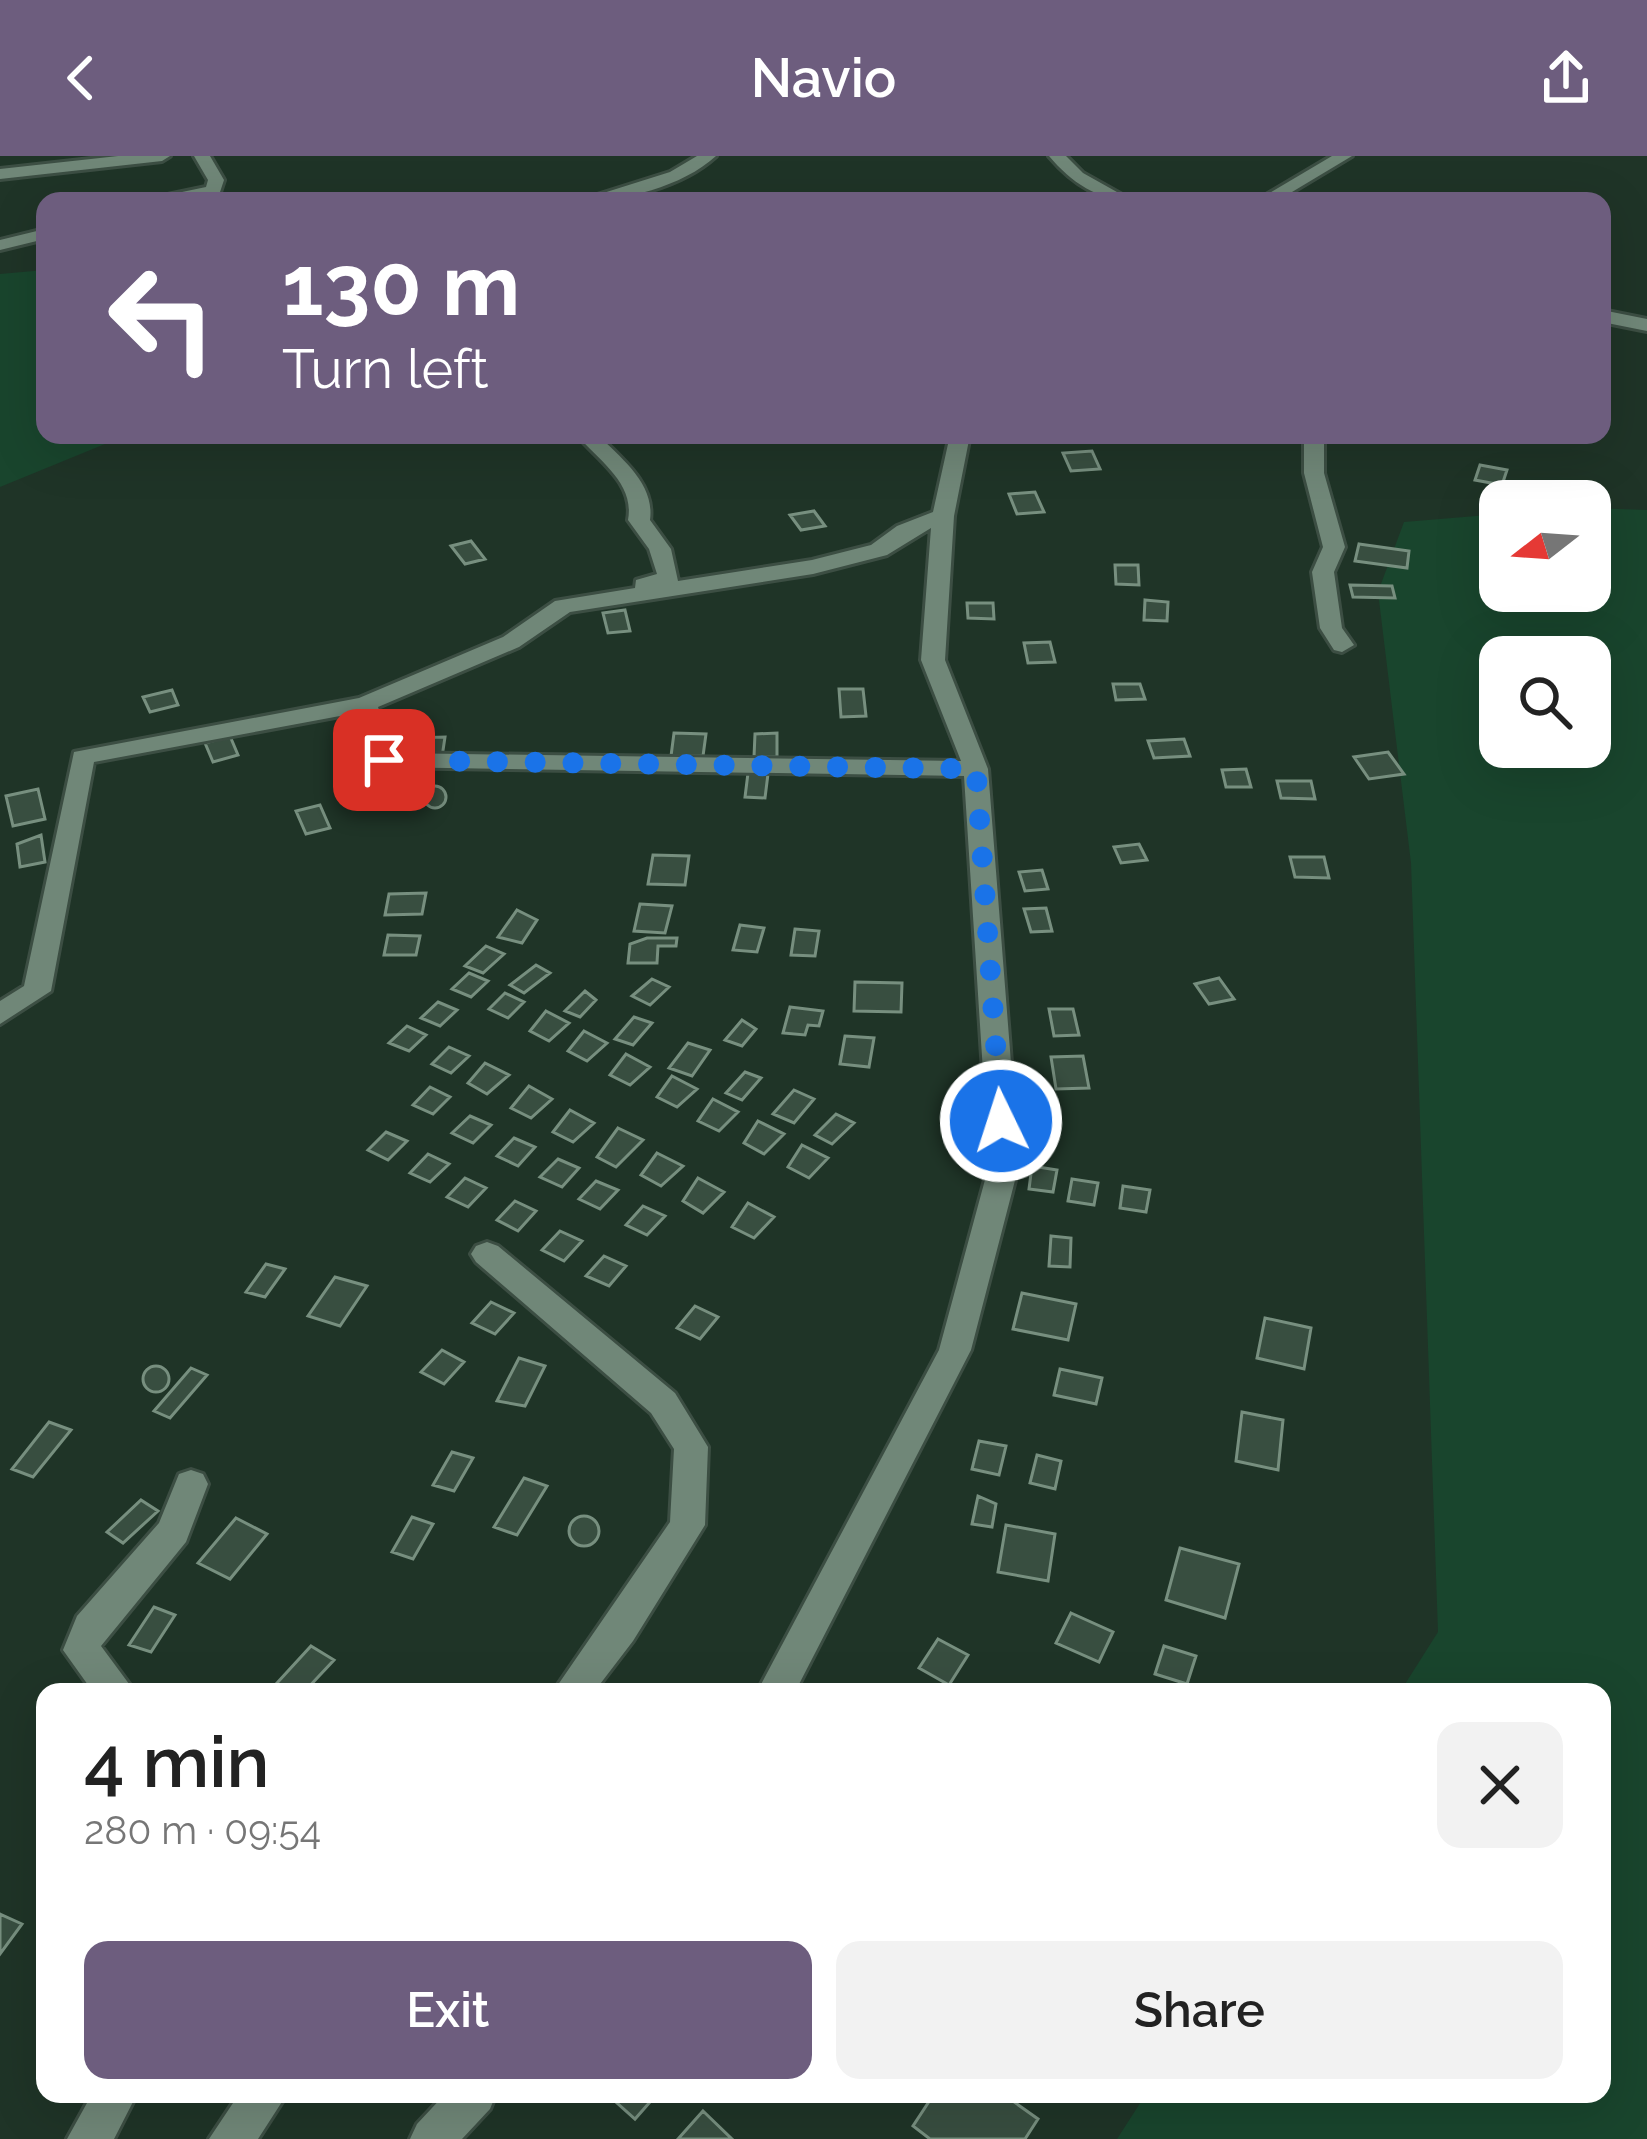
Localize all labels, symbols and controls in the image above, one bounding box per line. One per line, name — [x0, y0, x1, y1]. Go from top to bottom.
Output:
icon: back — [48, 45, 114, 111]
icon: share — [1533, 45, 1599, 111]
text: Navio — [751, 46, 896, 110]
text: 130 m — [282, 236, 520, 335]
icon: left — [84, 240, 240, 396]
text: Turn left — [282, 337, 489, 401]
north arrow — [1479, 480, 1611, 612]
map controls — [1479, 480, 1611, 768]
button: search — [1479, 636, 1611, 768]
pin — [333, 709, 435, 811]
icon: arrive — [351, 727, 417, 793]
position arrow — [938, 1058, 1064, 1184]
text: 4 min — [84, 1719, 270, 1804]
button: close — [1437, 1722, 1563, 1848]
text: 280 m · 09:54 — [84, 1807, 321, 1853]
button: Exit — [84, 1941, 812, 2079]
button: Share — [836, 1941, 1563, 2079]

